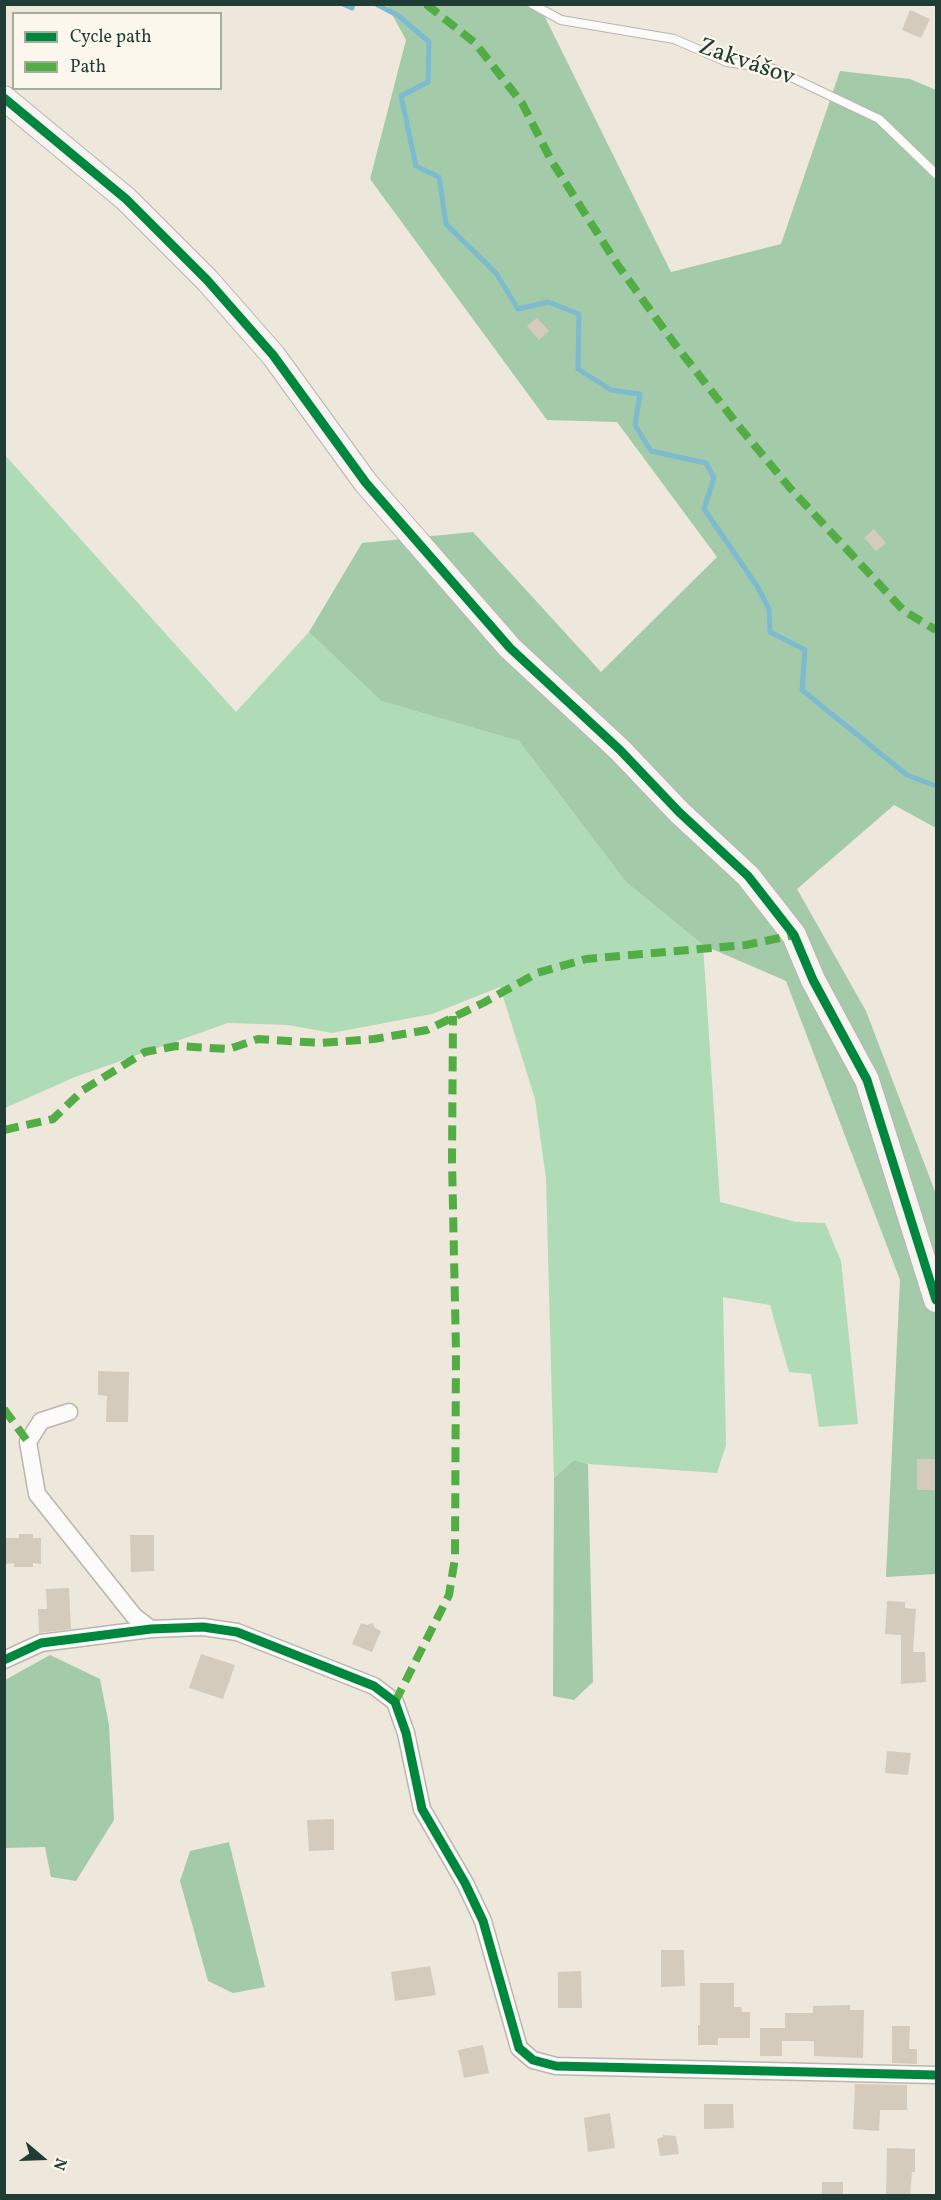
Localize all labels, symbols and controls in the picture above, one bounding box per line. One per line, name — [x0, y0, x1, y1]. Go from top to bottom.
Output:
legend — [12, 12, 222, 90]
text: Cycle path — [70, 25, 152, 50]
street label: Zakvášov — [694, 34, 798, 94]
text: Path — [70, 55, 106, 80]
north arrow — [12, 2128, 72, 2188]
text: N — [47, 2155, 71, 2173]

